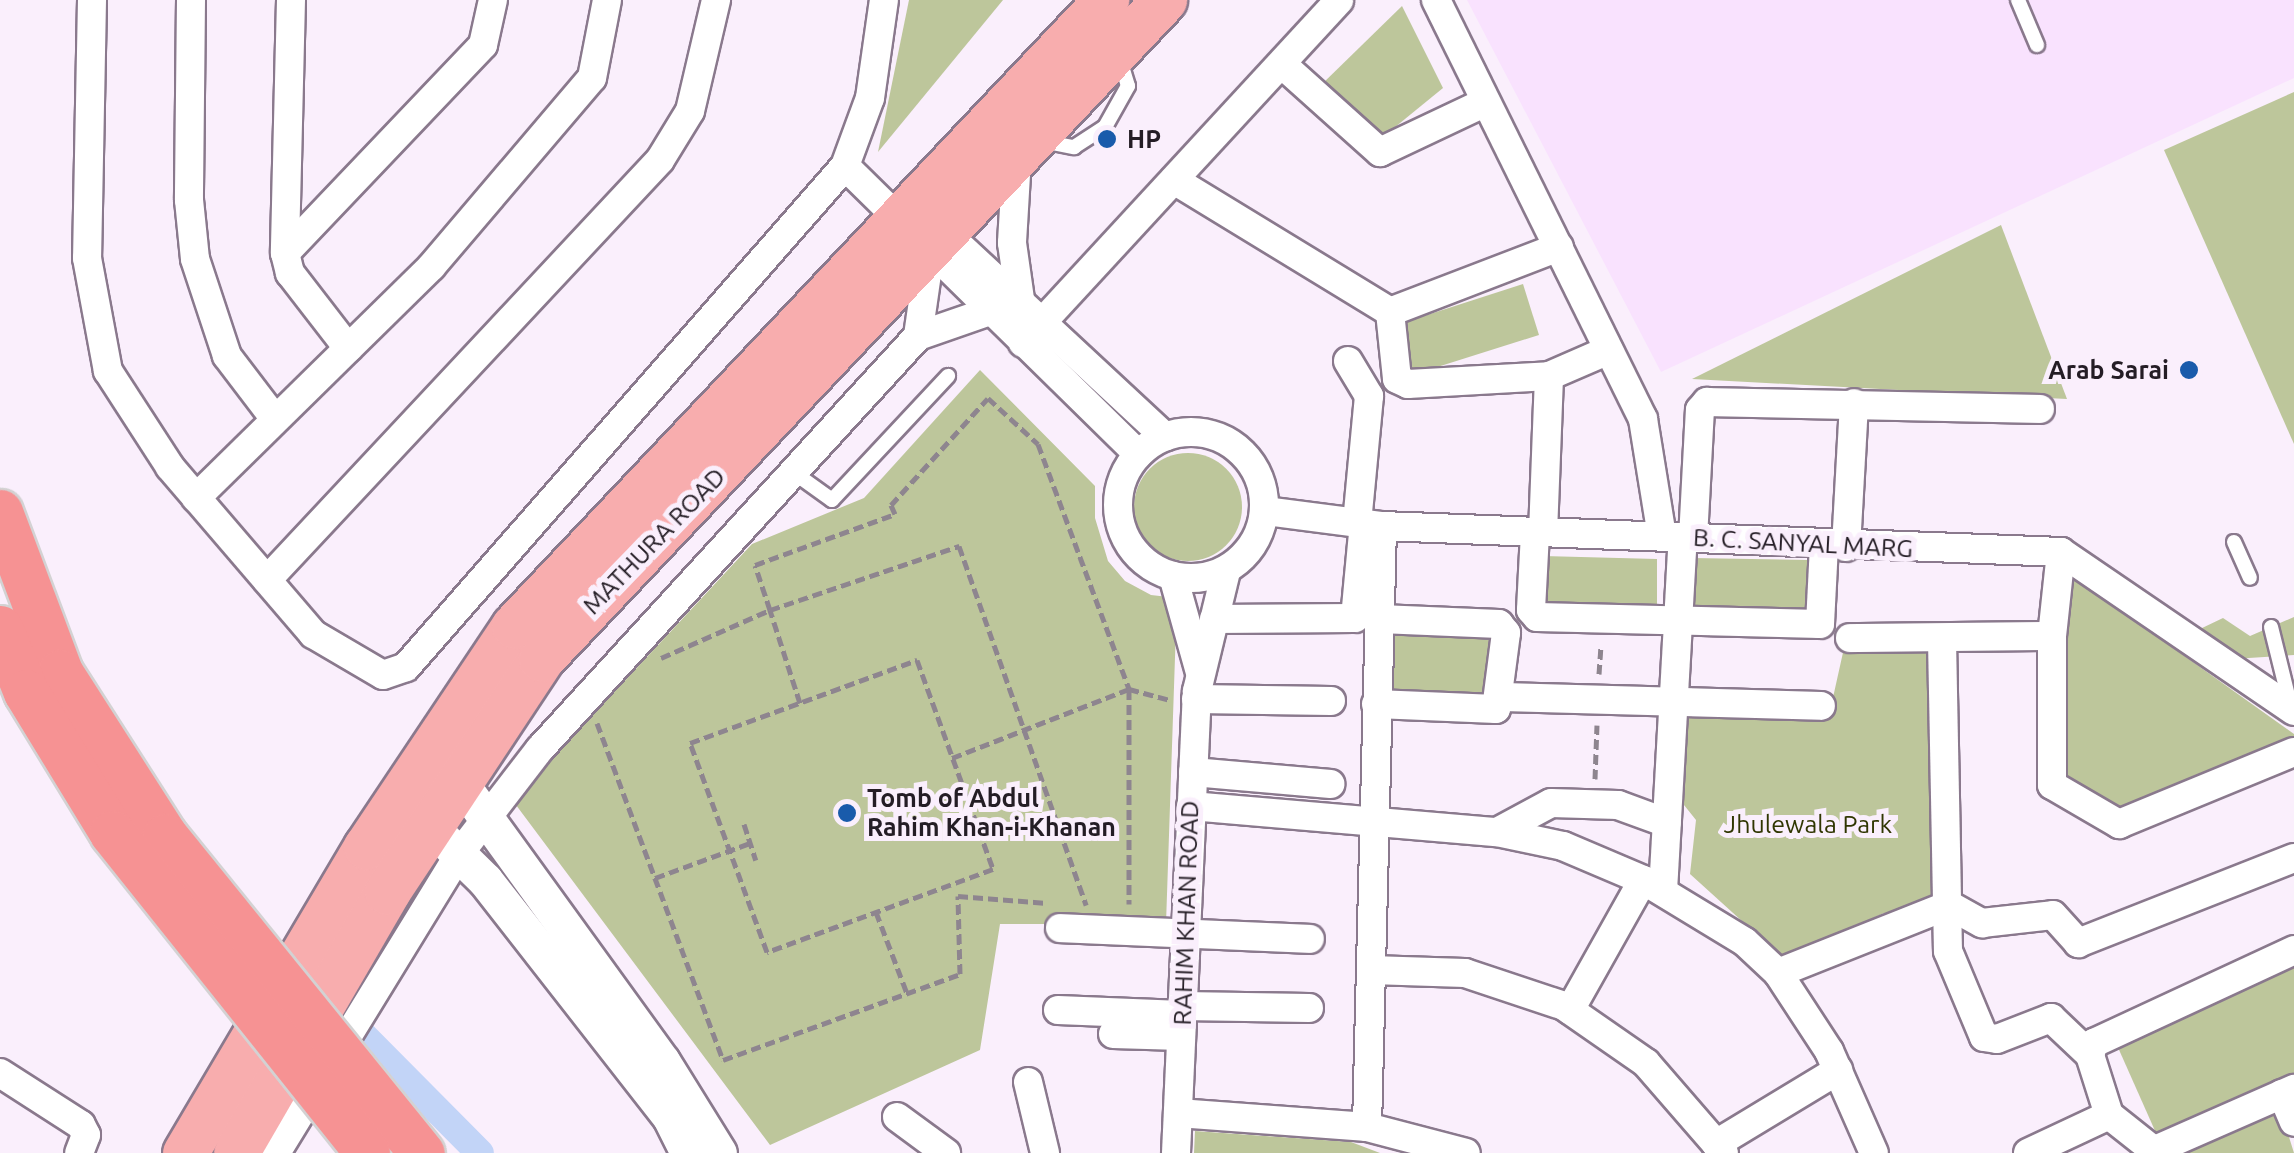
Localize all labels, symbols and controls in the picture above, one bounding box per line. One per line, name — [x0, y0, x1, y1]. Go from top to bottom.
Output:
place label: HP — [1127, 124, 1161, 154]
marker: HP — [1096, 128, 1118, 150]
place label: Arab Sarai — [2048, 355, 2169, 385]
marker: Arab Sarai — [2178, 359, 2200, 381]
street label: MATHURA ROAD — [577, 462, 731, 620]
street label: B. C. SANYAL MARG — [1692, 522, 1914, 564]
place label: Tomb of Abdul Rahim Khan-i-Khanan — [867, 784, 1116, 843]
street label: RAHIM KHAN ROAD — [1167, 800, 1205, 1026]
marker: Tomb of Abdul Rahim Khan-i-Khanan — [836, 802, 858, 824]
park label: Jhulewala Park — [1724, 809, 1892, 839]

